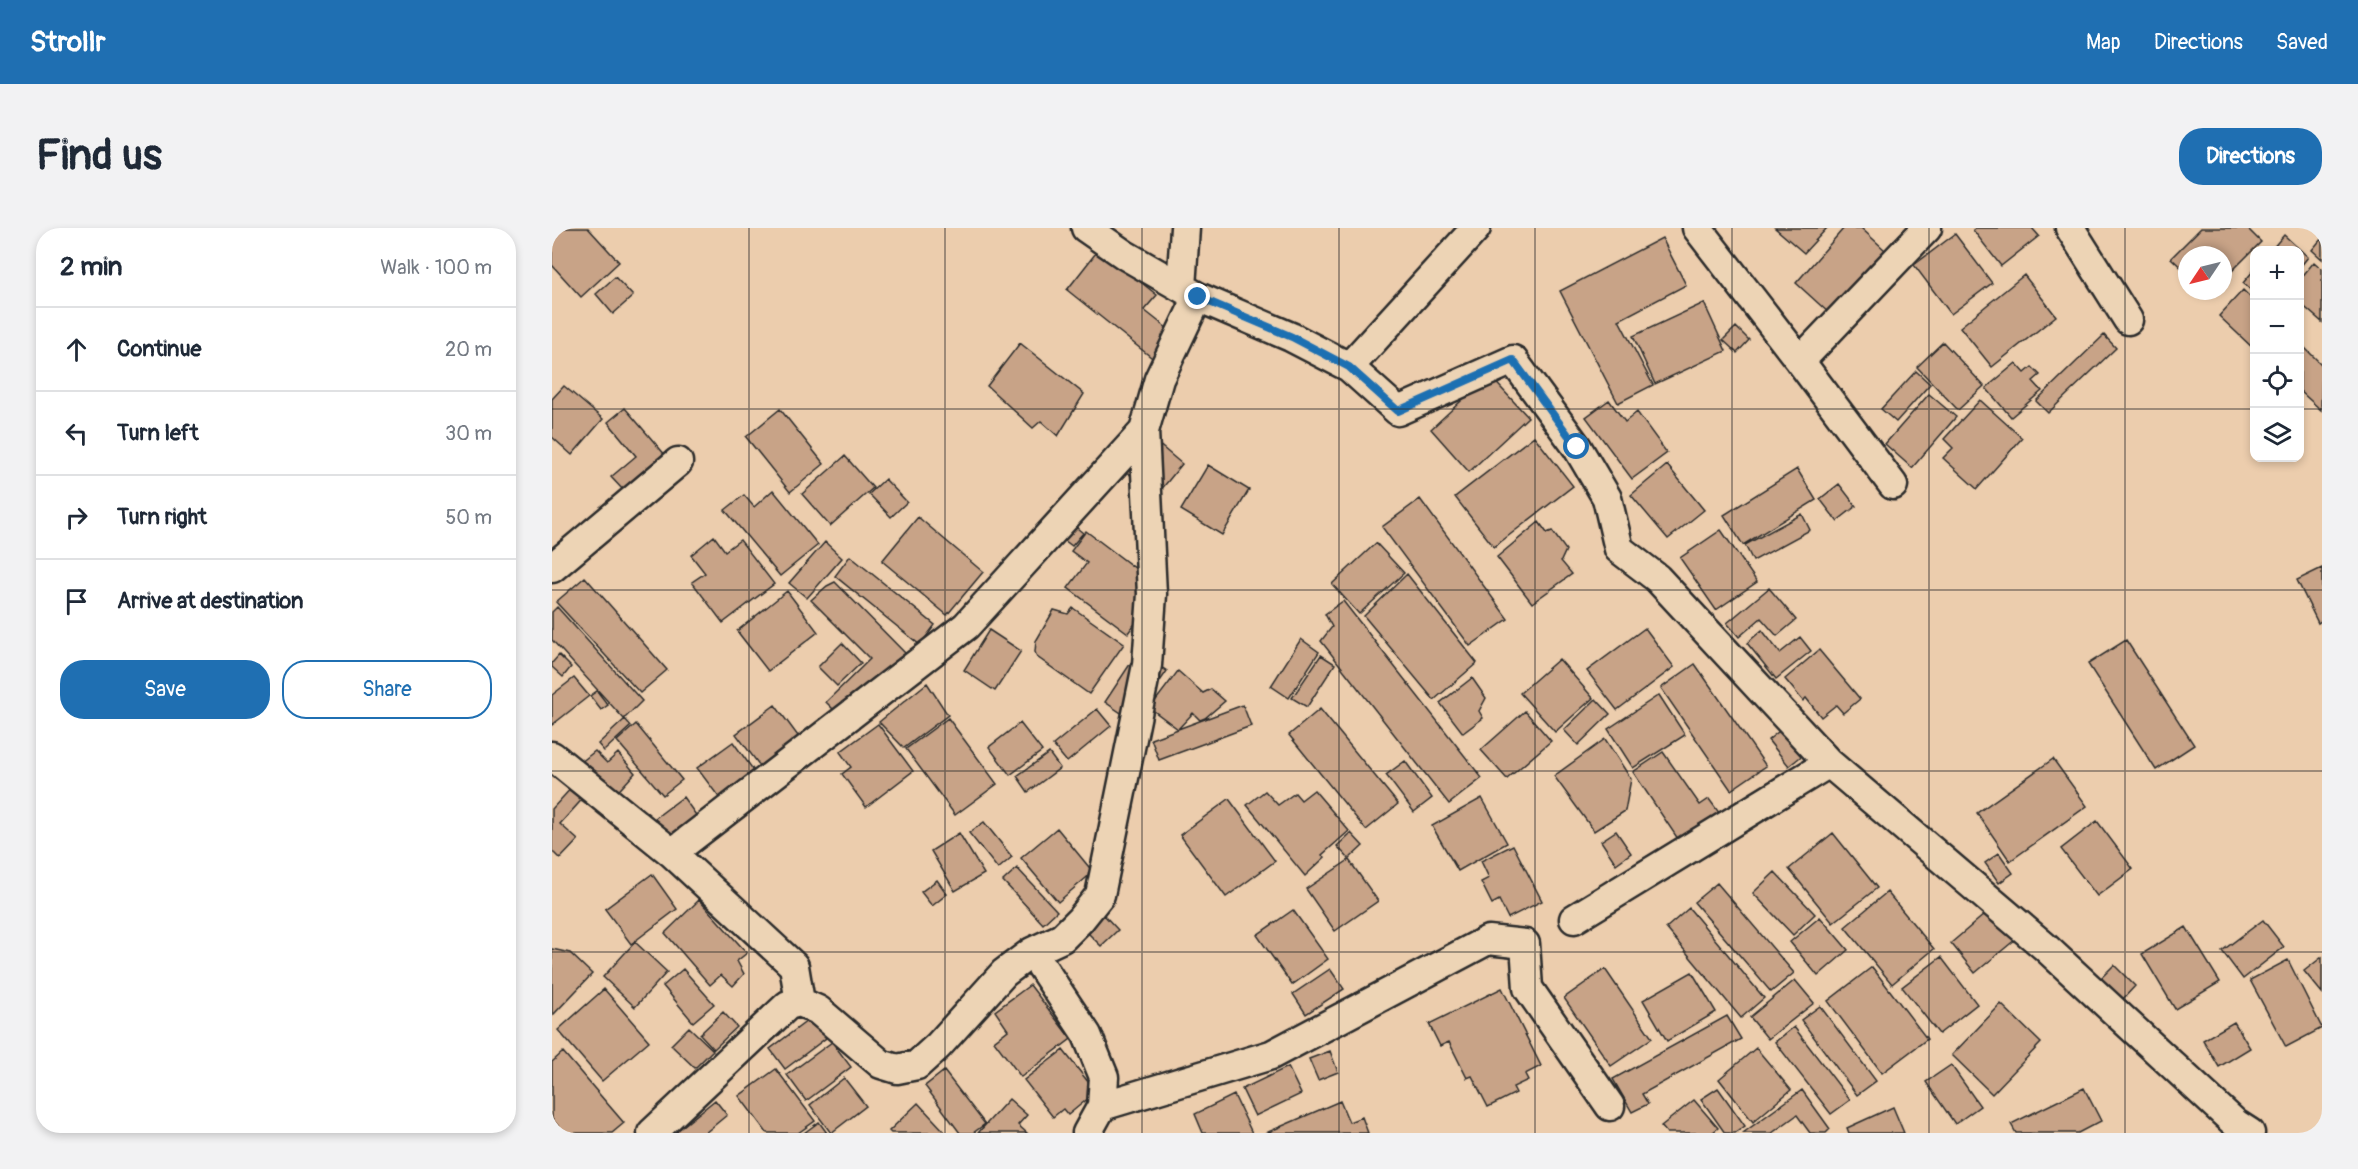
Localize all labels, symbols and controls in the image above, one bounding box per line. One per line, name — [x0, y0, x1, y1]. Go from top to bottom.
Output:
text: Strollr — [30, 25, 105, 60]
text: Map — [2086, 29, 2121, 56]
text: Directions — [2154, 29, 2243, 56]
text: Saved — [2276, 29, 2328, 56]
button: Directions — [2179, 128, 2322, 185]
text: Find us — [36, 130, 162, 182]
north arrow — [2178, 246, 2232, 300]
map controls — [2250, 246, 2304, 462]
button: + — [2250, 246, 2304, 300]
text: 2 min — [60, 251, 122, 283]
text: Walk · 100 m — [380, 255, 492, 280]
route end — [1184, 283, 1210, 309]
button: − — [2250, 300, 2304, 354]
icon: ahead — [60, 333, 93, 366]
text: Continue — [117, 335, 201, 363]
text: 20 m — [445, 337, 492, 362]
button: locate — [2250, 354, 2304, 408]
button: layers — [2250, 408, 2304, 462]
icon: left — [60, 417, 93, 450]
text: Turn left — [117, 419, 199, 447]
text: 30 m — [445, 421, 492, 446]
route start — [1563, 433, 1589, 459]
icon: right — [60, 501, 93, 534]
text: Turn right — [117, 503, 207, 531]
text: 50 m — [445, 505, 492, 530]
icon: arrive — [60, 585, 93, 618]
text: Arrive at destination — [117, 587, 303, 615]
button: Save — [60, 660, 270, 719]
button: Share — [282, 660, 492, 719]

